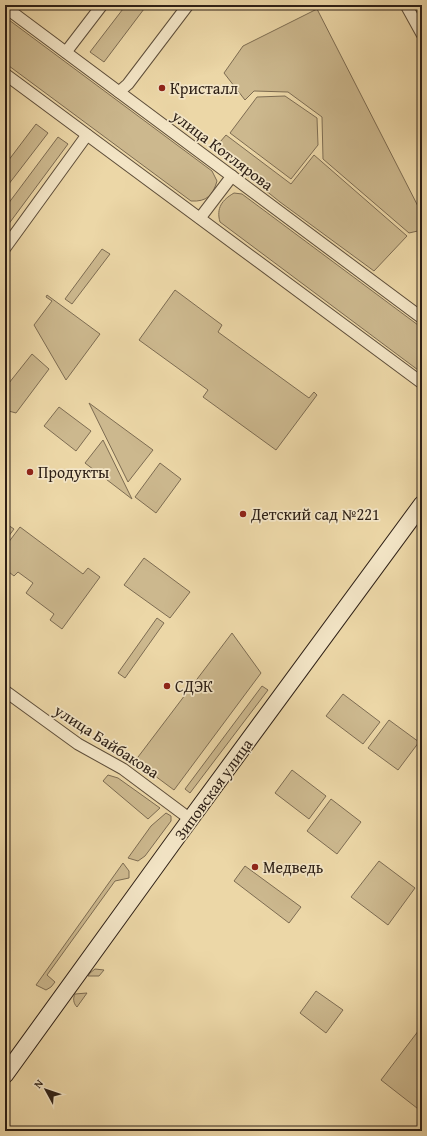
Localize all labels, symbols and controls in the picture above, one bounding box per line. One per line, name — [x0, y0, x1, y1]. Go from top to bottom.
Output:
place label: Кристалл — [170, 76, 238, 100]
marker: Кристалл — [157, 83, 167, 93]
street label: улица Котлярова — [166, 103, 279, 196]
place label: Продукты — [38, 460, 109, 484]
marker: Продукты — [25, 467, 35, 477]
place label: Детский сад №221 — [250, 502, 380, 526]
marker: Детский сад №221 — [238, 509, 248, 519]
place label: СДЭК — [175, 674, 213, 698]
marker: СДЭК — [162, 681, 172, 691]
street label: улица Байбакова — [49, 698, 164, 784]
street label: Зиповская улица — [168, 733, 258, 845]
place label: Медведь — [263, 855, 324, 879]
marker: Медведь — [250, 862, 260, 872]
north arrow — [26, 1070, 66, 1110]
text: N — [30, 1075, 47, 1092]

